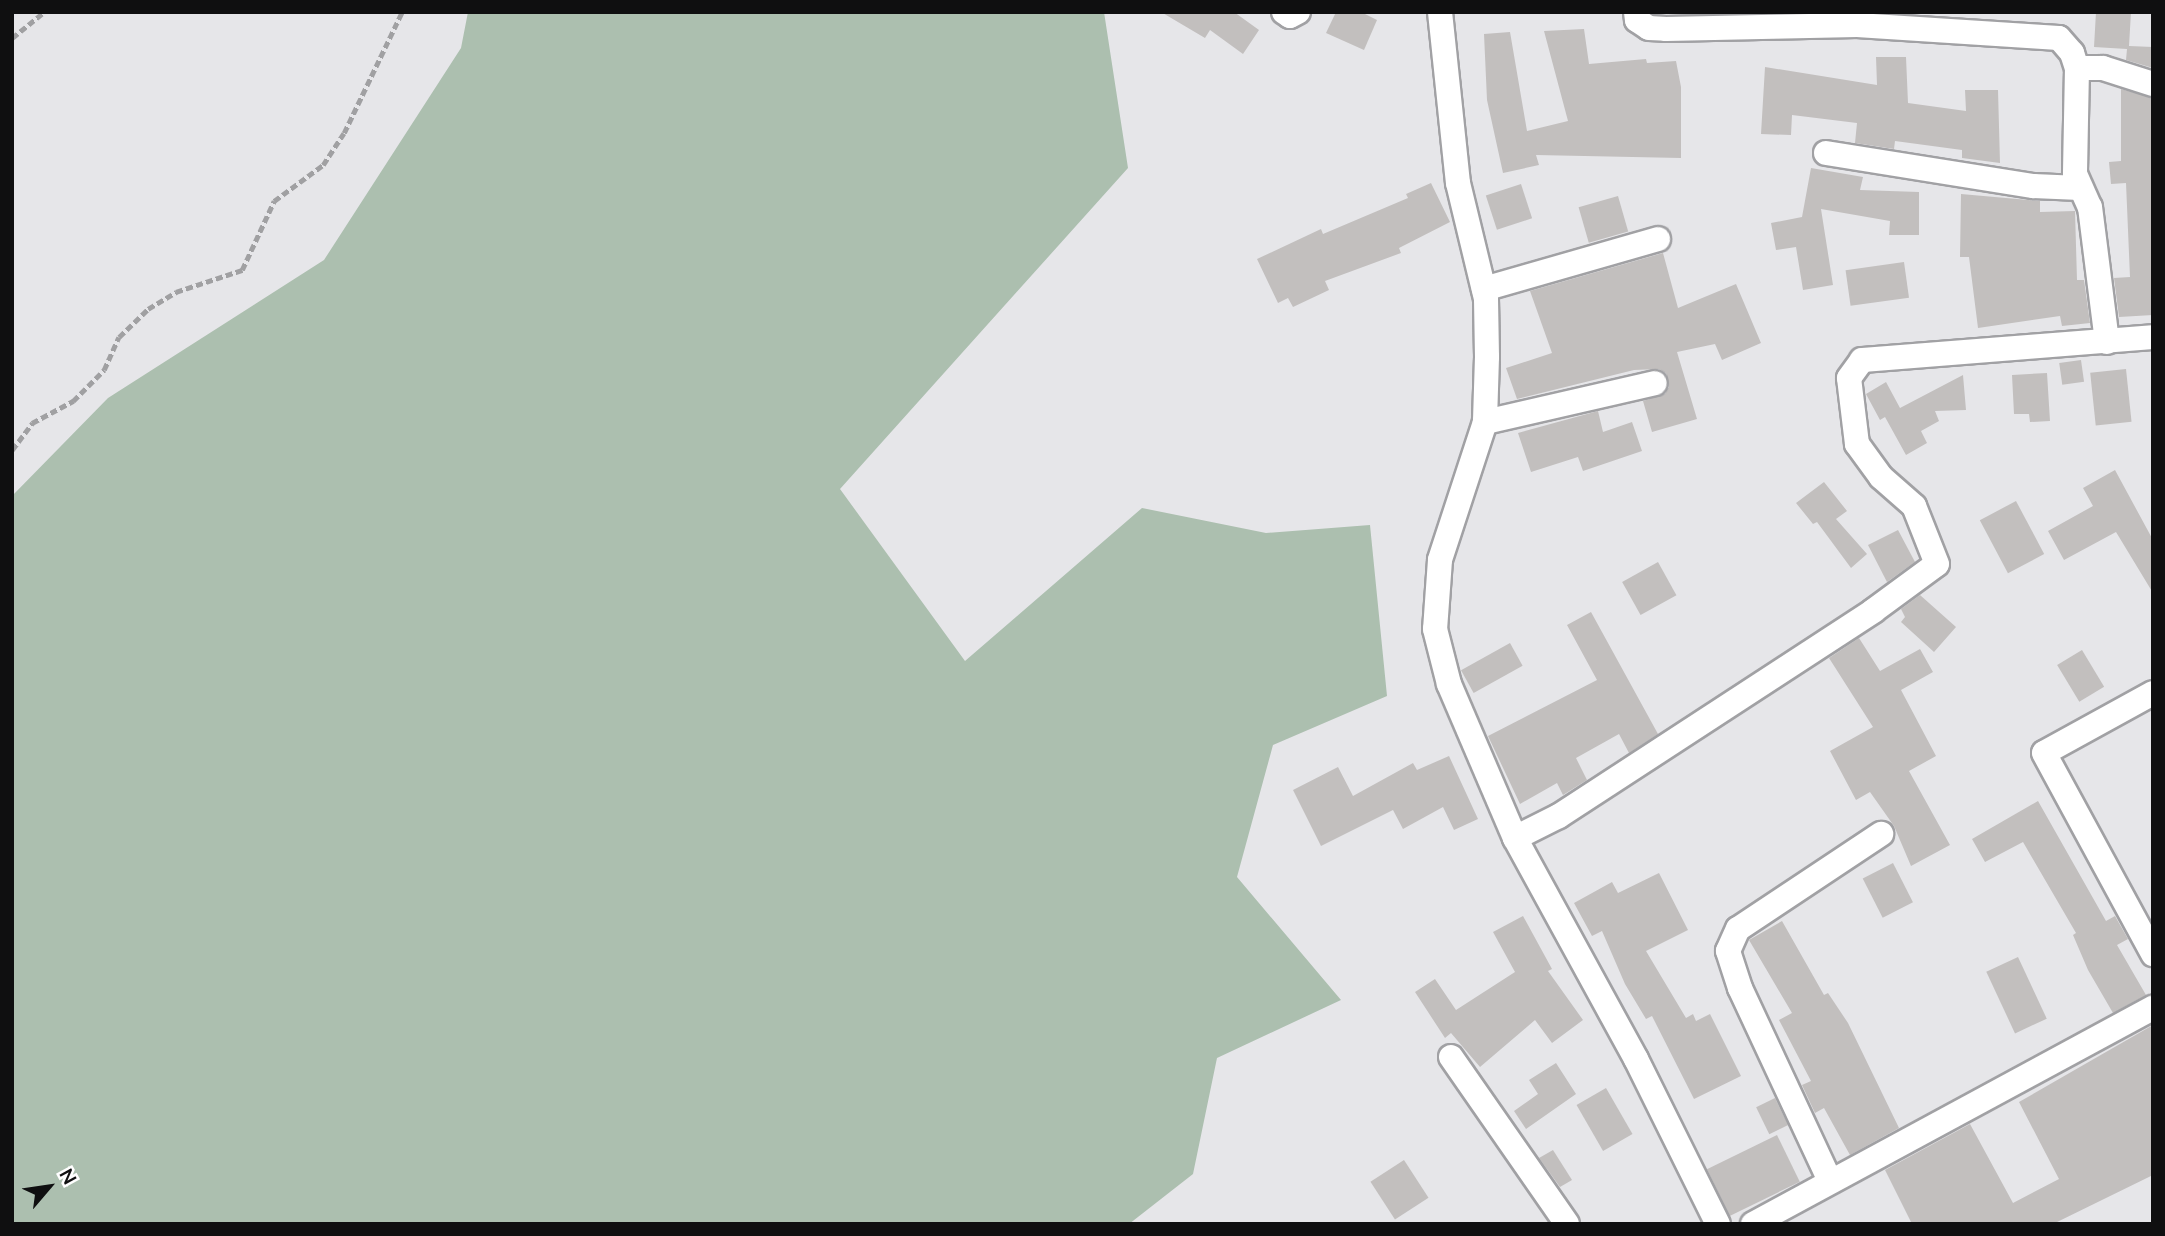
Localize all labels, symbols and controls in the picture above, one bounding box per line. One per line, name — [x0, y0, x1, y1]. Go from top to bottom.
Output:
north arrow — [14, 1152, 84, 1222]
text: N — [53, 1164, 82, 1189]

